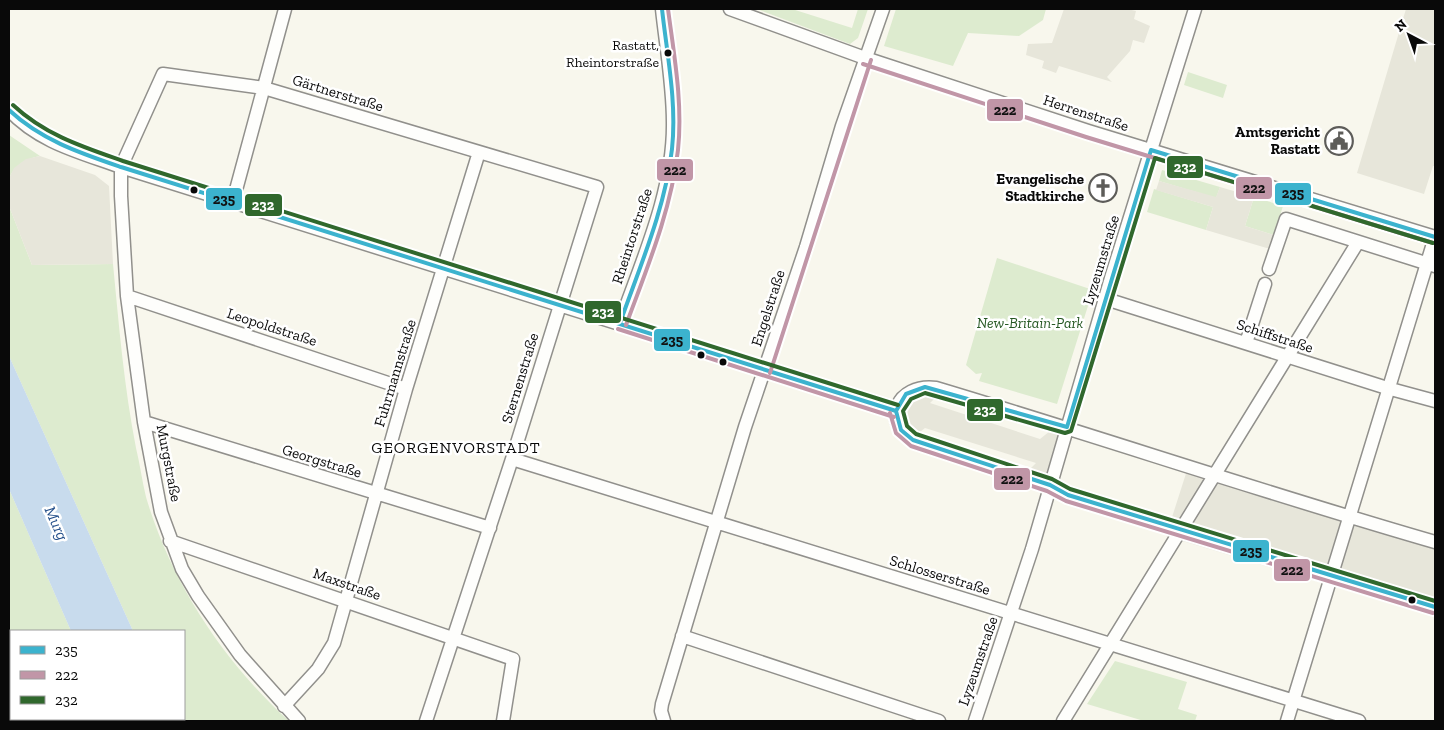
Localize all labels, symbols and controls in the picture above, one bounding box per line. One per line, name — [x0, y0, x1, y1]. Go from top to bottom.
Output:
north arrow — [1384, 10, 1434, 60]
text: N — [1391, 15, 1411, 35]
place label: Rastatt, Rheintorstraße — [566, 37, 659, 71]
marker: Rastatt, Rheintorstraße — [663, 48, 673, 58]
street label: Gärtnerstraße — [290, 71, 386, 115]
street label: Herrenstraße — [1041, 91, 1131, 135]
line badge: 222 — [986, 98, 1024, 122]
text: 222 — [994, 102, 1017, 119]
place label: Amtsgericht Rastatt — [1235, 123, 1321, 158]
public building icon: Amtsgericht Rastatt — [1324, 126, 1354, 156]
line badge: 232 — [1166, 155, 1204, 179]
line badge: 222 — [656, 158, 694, 182]
text: 232 — [1174, 159, 1197, 176]
text: 222 — [664, 162, 687, 179]
place label: Evangelische Stadtkirche — [996, 170, 1084, 205]
church icon: Evangelische Stadtkirche — [1088, 173, 1118, 203]
line badge: 222 — [1235, 176, 1273, 200]
text: 222 — [1243, 180, 1266, 197]
line badge: 235 — [1274, 182, 1312, 206]
unlabelled marker — [189, 185, 199, 195]
text: 235 — [1282, 185, 1304, 202]
street label: Rheintorstraße — [608, 186, 656, 286]
line badge: 235 — [205, 187, 243, 211]
text: 235 — [213, 191, 235, 208]
line badge: 232 — [244, 193, 283, 217]
text: 232 — [252, 197, 275, 214]
street label: Lyzeumstraße — [1079, 213, 1123, 307]
street label: Engelstraße — [747, 268, 789, 348]
line badge: 232 — [584, 300, 622, 324]
street label: Leopoldstraße — [225, 304, 319, 350]
text: 232 — [592, 304, 615, 321]
park label: New-Britain-Park — [977, 314, 1084, 332]
street label: Schiffstraße — [1235, 315, 1315, 357]
street label: Fuhrmannstraße — [370, 317, 420, 429]
line badge: 235 — [653, 328, 691, 352]
street label: Sternenstraße — [498, 331, 542, 425]
text: 235 — [661, 332, 683, 349]
unlabelled marker — [696, 350, 706, 360]
unlabelled marker — [718, 357, 728, 367]
line badge: 232 — [966, 398, 1004, 422]
text: 232 — [974, 402, 997, 419]
street label: Murgstraße — [153, 423, 185, 503]
district label: GEORGENVORSTADT — [371, 438, 541, 457]
street label: Georgstraße — [280, 440, 364, 482]
line badge: 222 — [993, 467, 1031, 491]
text: 222 — [1001, 471, 1024, 488]
water label: Murg — [41, 503, 73, 544]
line badge: 235 — [1232, 539, 1270, 563]
text: 235 — [1240, 543, 1262, 560]
street label: Schlosserstraße — [888, 551, 992, 599]
line badge: 222 — [1273, 558, 1311, 582]
text: 222 — [1281, 562, 1304, 579]
street label: Maxstraße — [311, 564, 383, 604]
unlabelled marker — [1407, 595, 1417, 605]
street label: Lyzeumstraße — [954, 614, 1002, 708]
legend — [10, 630, 185, 720]
text: 235 — [55, 641, 78, 659]
text: 222 — [55, 666, 78, 684]
text: 232 — [55, 691, 78, 709]

